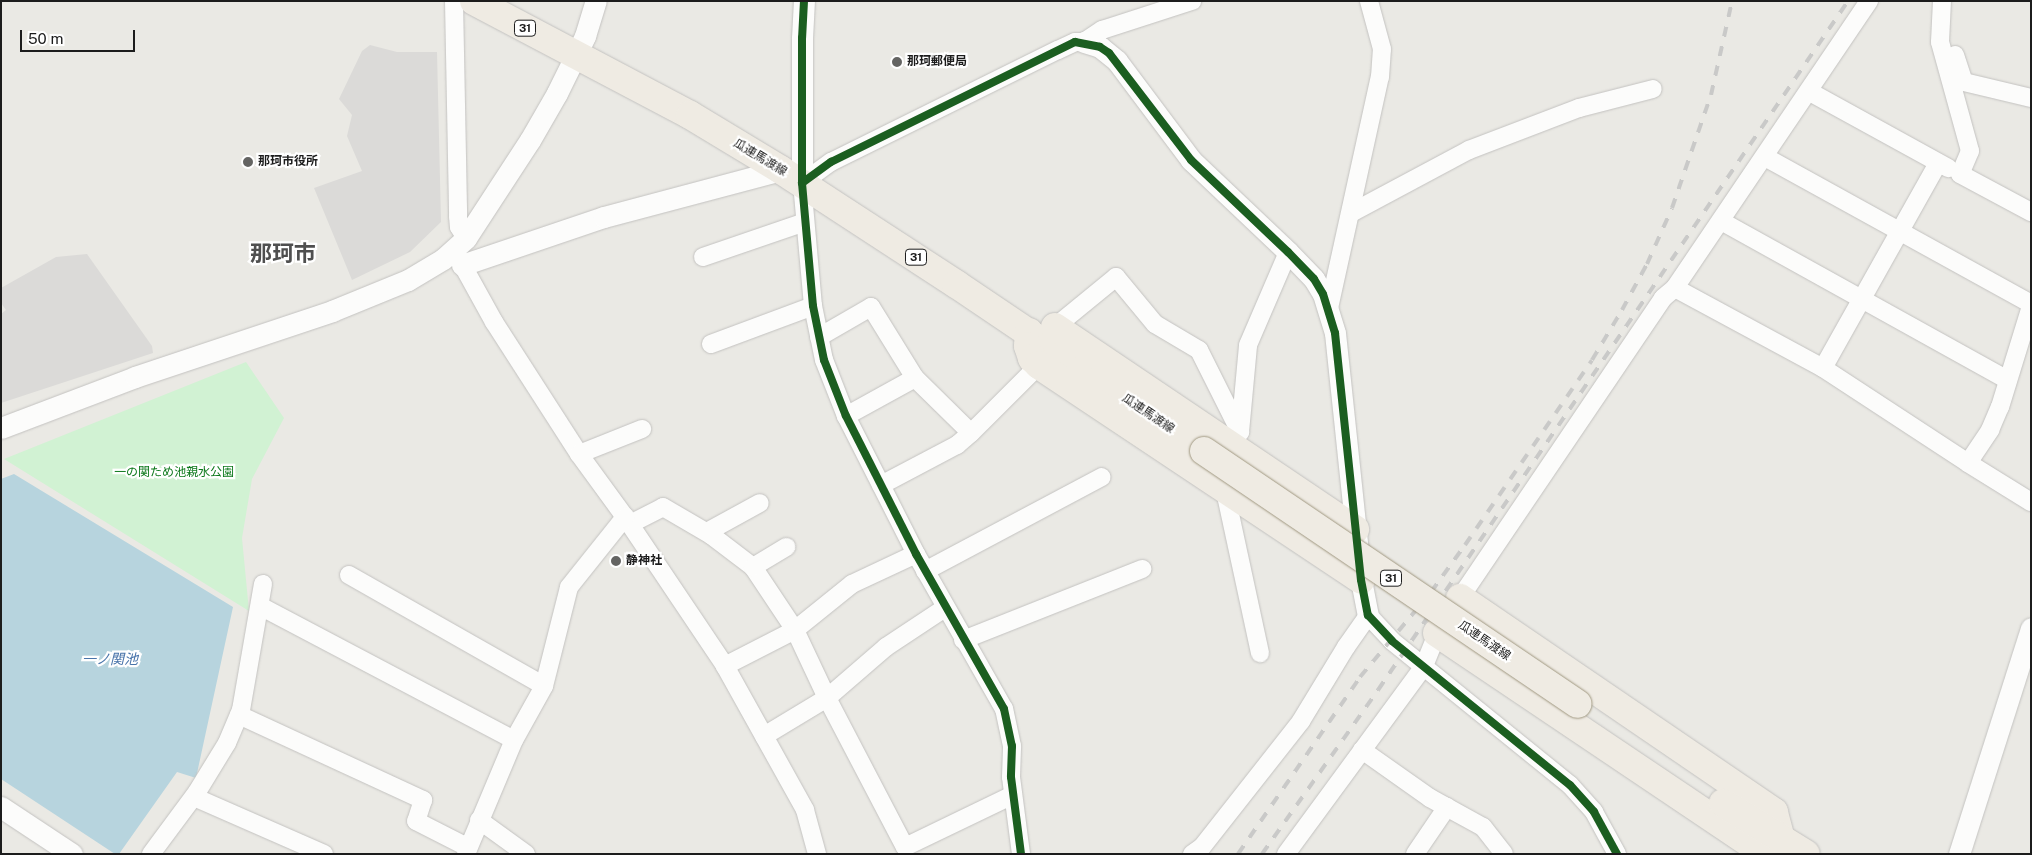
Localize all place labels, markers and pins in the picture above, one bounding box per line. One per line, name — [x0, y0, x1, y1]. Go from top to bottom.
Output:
place label: 那珂郵便局 — [907, 55, 967, 69]
marker: 那珂郵便局 — [891, 56, 903, 68]
place label: 那珂市役所 — [258, 155, 318, 169]
marker: 那珂市役所 — [242, 156, 254, 168]
place label: 静神社 — [626, 554, 662, 568]
marker: 静神社 — [610, 555, 622, 567]

